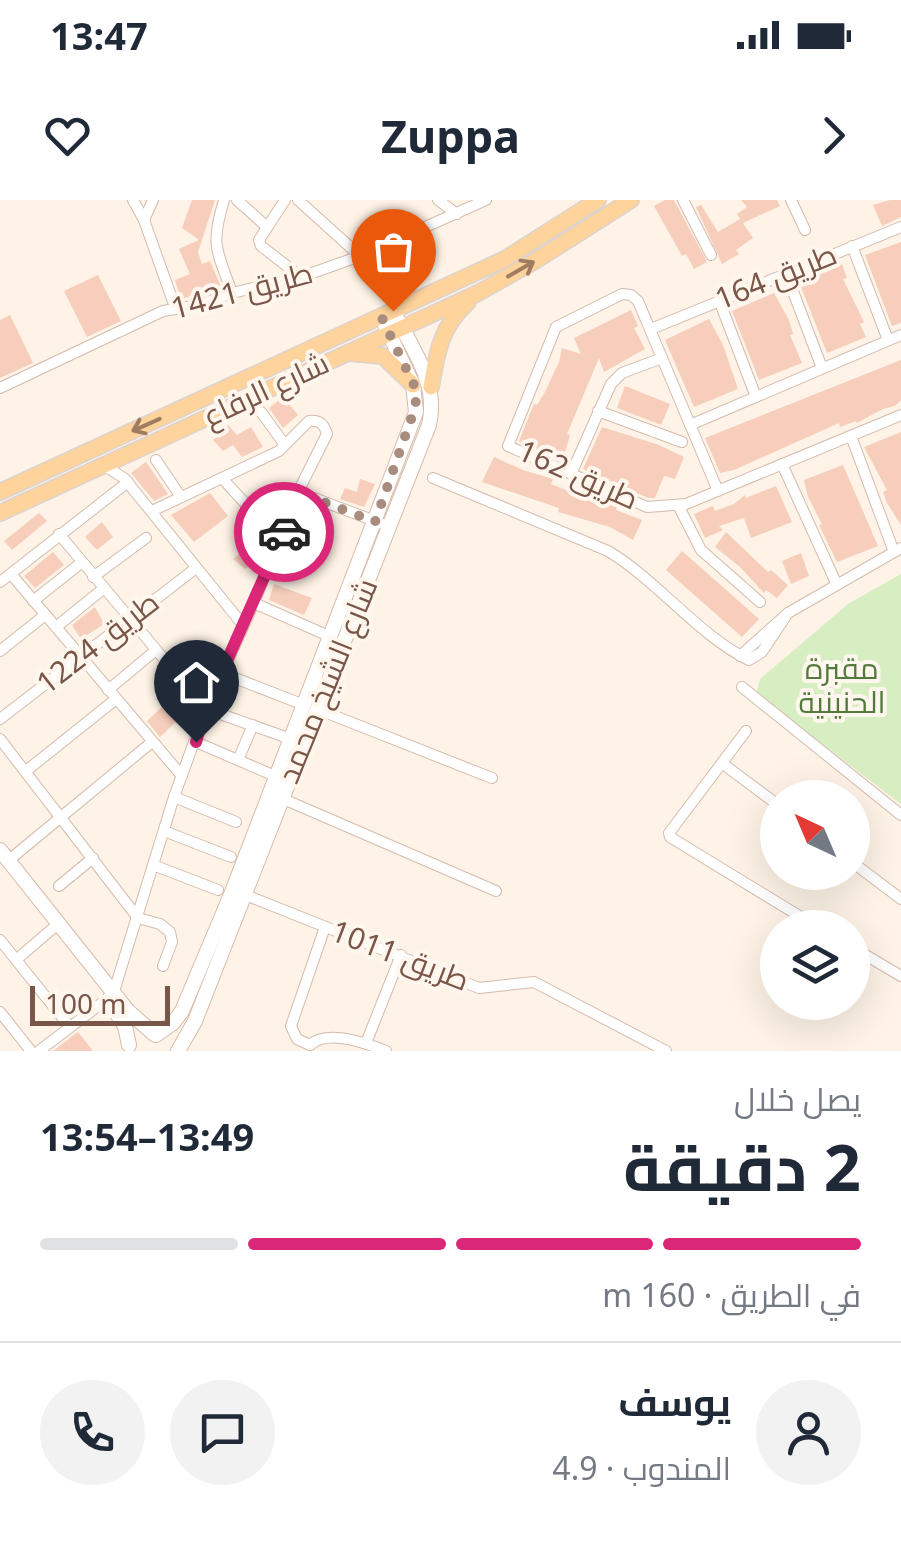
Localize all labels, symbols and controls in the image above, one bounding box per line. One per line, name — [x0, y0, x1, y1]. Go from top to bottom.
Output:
text: 13:47 — [50, 9, 148, 61]
text: Zuppa — [381, 105, 520, 166]
icon: heart — [40, 108, 95, 163]
icon: forward — [806, 108, 861, 163]
pin — [351, 209, 436, 312]
icon: bag — [366, 224, 421, 279]
street label: طريق 164 — [708, 233, 842, 319]
street label: طريق 1421 — [166, 251, 317, 328]
one-way arrow — [505, 259, 535, 279]
street label: شارع الرفاع — [196, 342, 336, 437]
one-way arrow — [132, 417, 162, 436]
street label: طريق 162 — [512, 429, 645, 518]
courier — [234, 482, 334, 582]
icon: car — [257, 505, 312, 560]
street label: شارع الشيخ محمد — [267, 572, 387, 789]
street label: طريق 1224 — [27, 581, 167, 703]
pin — [154, 640, 239, 743]
park label: مقبرة الحنينية — [798, 647, 886, 722]
icon: home — [169, 655, 224, 710]
north arrow — [760, 780, 870, 890]
map controls — [760, 780, 870, 1020]
street label: طريق 1011 — [326, 909, 476, 1000]
button: layers — [760, 910, 870, 1020]
scale bar — [30, 981, 170, 1026]
text: 100 m — [45, 984, 127, 1022]
text: يصل خلال — [734, 1077, 861, 1120]
text: 13:49–13:54 — [40, 1110, 254, 1162]
text: 2 دقيقة — [623, 1122, 861, 1210]
text: في الطريق · 160 m — [602, 1273, 861, 1316]
text: يوسف — [618, 1375, 731, 1427]
button: phone — [40, 1380, 145, 1485]
button: chat — [170, 1380, 275, 1485]
button: person — [756, 1380, 861, 1485]
text: المندوب · 4.9 — [552, 1446, 731, 1489]

